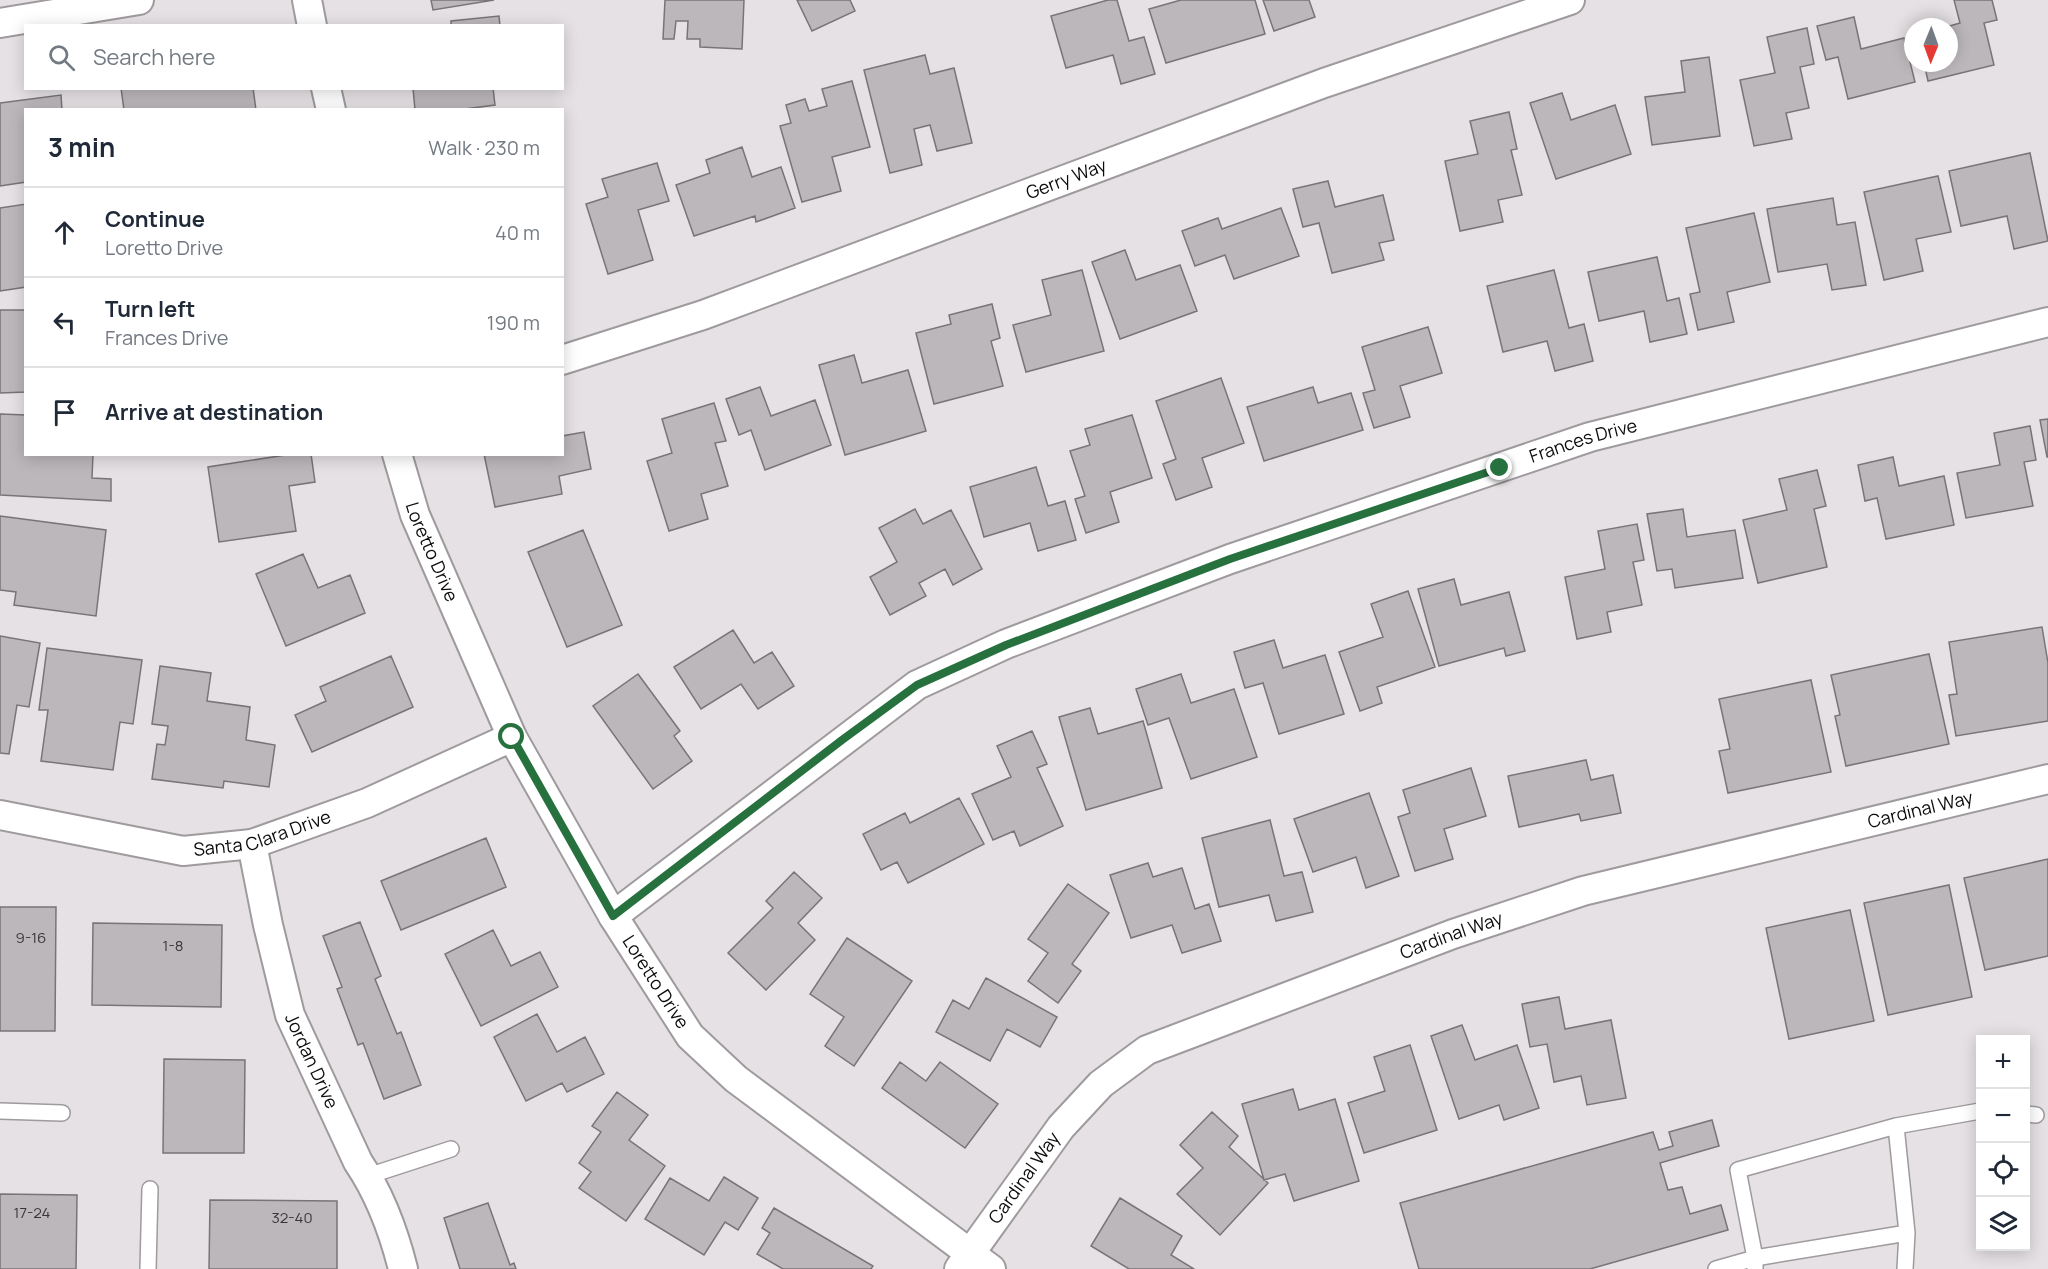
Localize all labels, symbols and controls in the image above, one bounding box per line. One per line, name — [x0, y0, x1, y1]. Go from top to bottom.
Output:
north arrow — [1904, 18, 1958, 72]
search box — [24, 24, 564, 90]
icon: search — [45, 41, 78, 74]
text: Search here — [93, 42, 215, 72]
text: 3 min — [48, 129, 115, 165]
text: Walk · 230 m — [428, 134, 540, 161]
street label: Gerry Way — [1022, 152, 1110, 204]
text: Continue — [105, 204, 205, 234]
icon: ahead — [48, 216, 81, 249]
text: 40 m — [495, 219, 540, 246]
text: Loretto Drive — [105, 234, 223, 261]
text: Turn left — [105, 294, 195, 324]
icon: left — [48, 306, 81, 339]
text: 190 m — [487, 309, 540, 336]
text: Frances Drive — [105, 324, 229, 351]
icon: arrive — [48, 396, 81, 429]
text: Arrive at destination — [105, 397, 323, 427]
street label: Frances Drive — [1526, 413, 1639, 468]
route end — [1486, 454, 1512, 480]
street label: Loretto Drive — [401, 499, 464, 605]
route start — [498, 723, 524, 749]
street label: Cardinal Way — [1865, 784, 1976, 833]
street label: Santa Clara Drive — [192, 804, 334, 861]
street label: Cardinal Way — [1396, 905, 1506, 964]
house number: 9-16 — [16, 927, 46, 948]
street label: Loretto Drive — [617, 930, 695, 1033]
house number: 1-8 — [163, 935, 183, 956]
street label: Jordan Drive — [280, 1009, 345, 1112]
map controls — [1976, 1035, 2030, 1251]
button: + — [1976, 1035, 2030, 1089]
button: − — [1976, 1089, 2030, 1143]
street label: Cardinal Way — [982, 1126, 1065, 1228]
button: locate — [1976, 1143, 2030, 1197]
button: layers — [1976, 1197, 2030, 1251]
house number: 17-24 — [14, 1202, 51, 1223]
house number: 32-40 — [271, 1207, 313, 1228]

